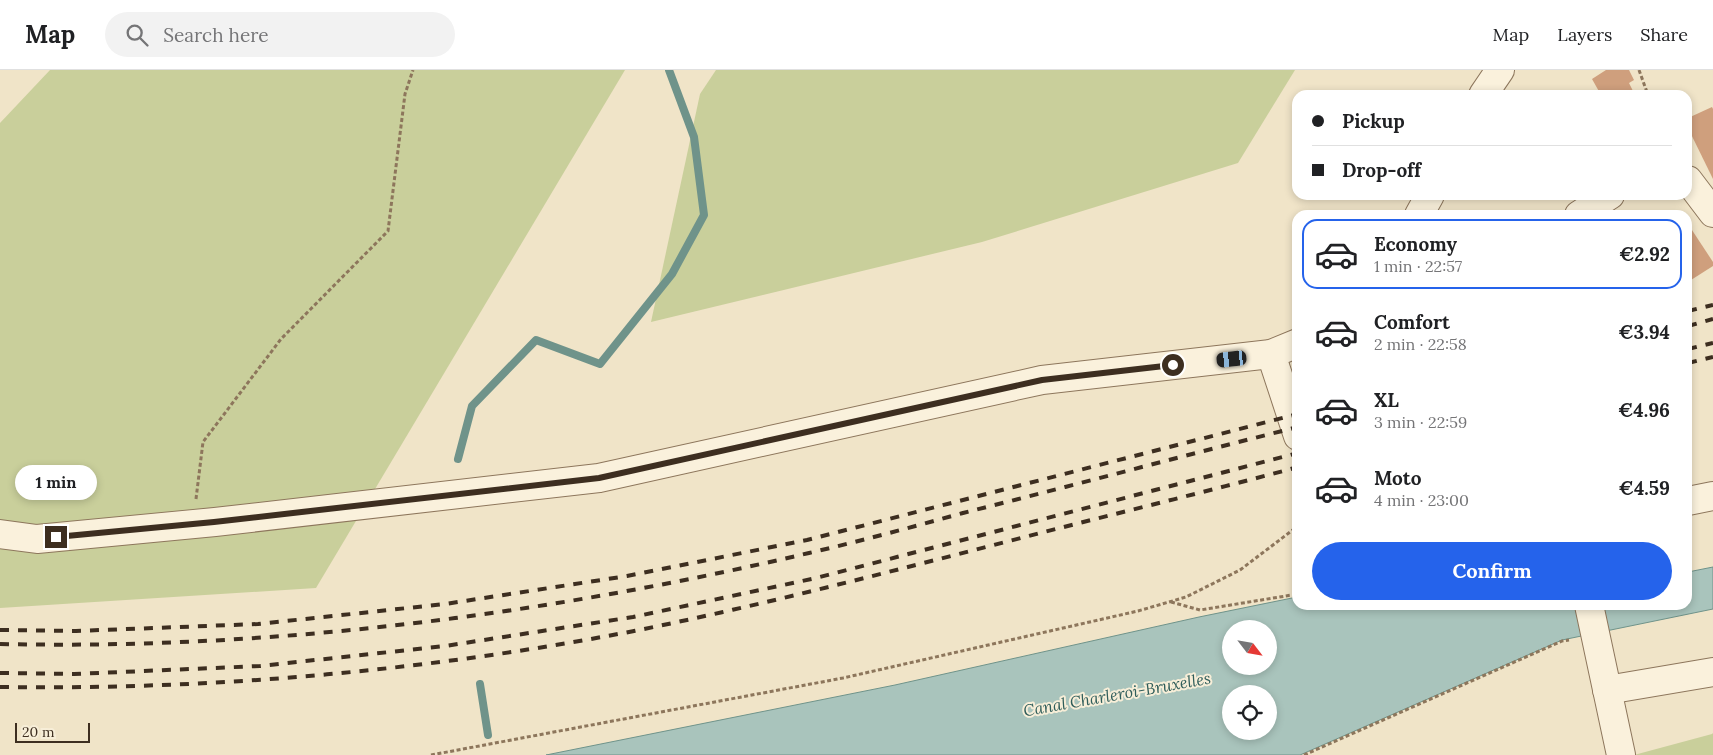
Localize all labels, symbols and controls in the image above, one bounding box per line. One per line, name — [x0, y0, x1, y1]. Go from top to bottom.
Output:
search box — [105, 12, 455, 57]
text: Map — [25, 19, 75, 50]
icon: search — [123, 21, 151, 49]
text: Search here — [163, 23, 269, 47]
text: Map — [1493, 23, 1529, 46]
text: Layers — [1557, 23, 1612, 46]
text: Share — [1640, 23, 1688, 46]
text: Pickup — [1342, 109, 1405, 133]
text: Drop-off — [1342, 158, 1421, 182]
icon: car — [1314, 232, 1359, 277]
text: Economy — [1374, 232, 1457, 256]
text: €2.92 — [1619, 242, 1670, 266]
text: 1 min · 22:57 — [1374, 256, 1462, 276]
icon: car — [1314, 310, 1359, 355]
text: Comfort — [1374, 310, 1450, 334]
text: €3.94 — [1618, 320, 1670, 344]
text: 2 min · 22:58 — [1374, 334, 1467, 354]
car — [1216, 350, 1247, 368]
route start — [1162, 354, 1184, 376]
icon: car — [1314, 388, 1359, 433]
text: XL — [1374, 388, 1399, 412]
text: €4.96 — [1618, 398, 1670, 422]
text: 3 min · 22:59 — [1374, 412, 1467, 432]
callout: 1 min — [15, 464, 97, 500]
icon: car — [1314, 466, 1359, 511]
text: Moto — [1374, 466, 1421, 490]
text: 1 min — [36, 472, 76, 492]
text: €4.59 — [1619, 476, 1670, 500]
text: 4 min · 23:00 — [1374, 490, 1469, 510]
route end — [45, 526, 67, 548]
button: Confirm — [1312, 542, 1672, 600]
north arrow — [1222, 620, 1278, 675]
map controls — [1222, 620, 1277, 740]
water label: Canal Charleroi-Bruxelles — [1022, 668, 1212, 720]
button: locate — [1222, 685, 1277, 740]
scale bar — [15, 720, 90, 743]
text: 20 m — [22, 723, 54, 741]

